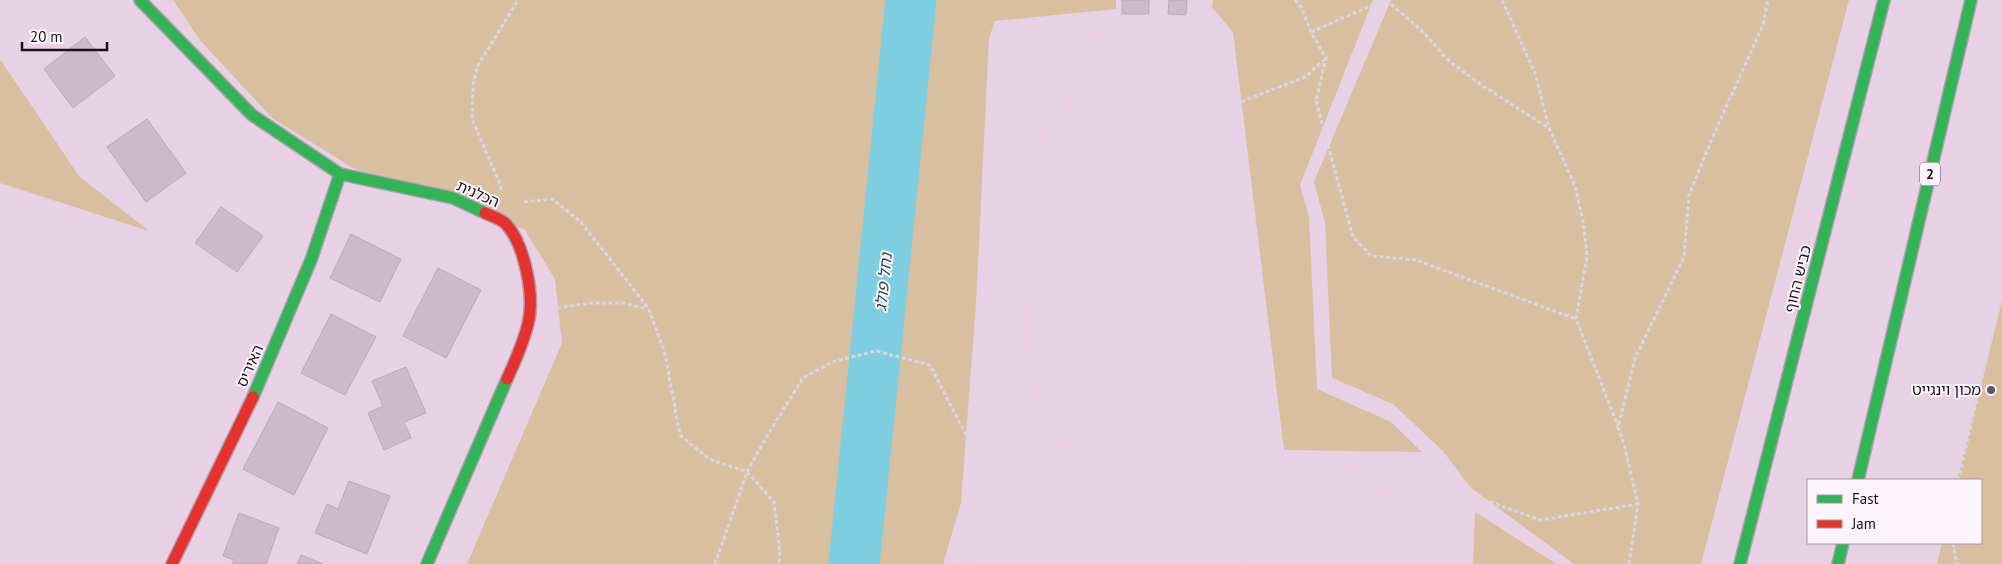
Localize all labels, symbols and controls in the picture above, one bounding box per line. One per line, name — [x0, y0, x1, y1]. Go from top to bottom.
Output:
scale bar — [22, 20, 108, 52]
text: 20 m — [30, 27, 63, 46]
road number: 2 — [1920, 162, 1940, 185]
street label: הכלנית — [454, 176, 503, 211]
street label: כביש החוף — [1780, 243, 1815, 315]
water label: נחל פולג — [870, 251, 896, 312]
street label: האיריס — [232, 342, 267, 390]
place label: מכון וינגייט — [1912, 380, 1981, 399]
marker: מכון וינגייט — [1985, 384, 1997, 396]
legend — [1807, 479, 1982, 544]
text: Fast — [1852, 489, 1879, 508]
text: Jam — [1851, 514, 1876, 533]

